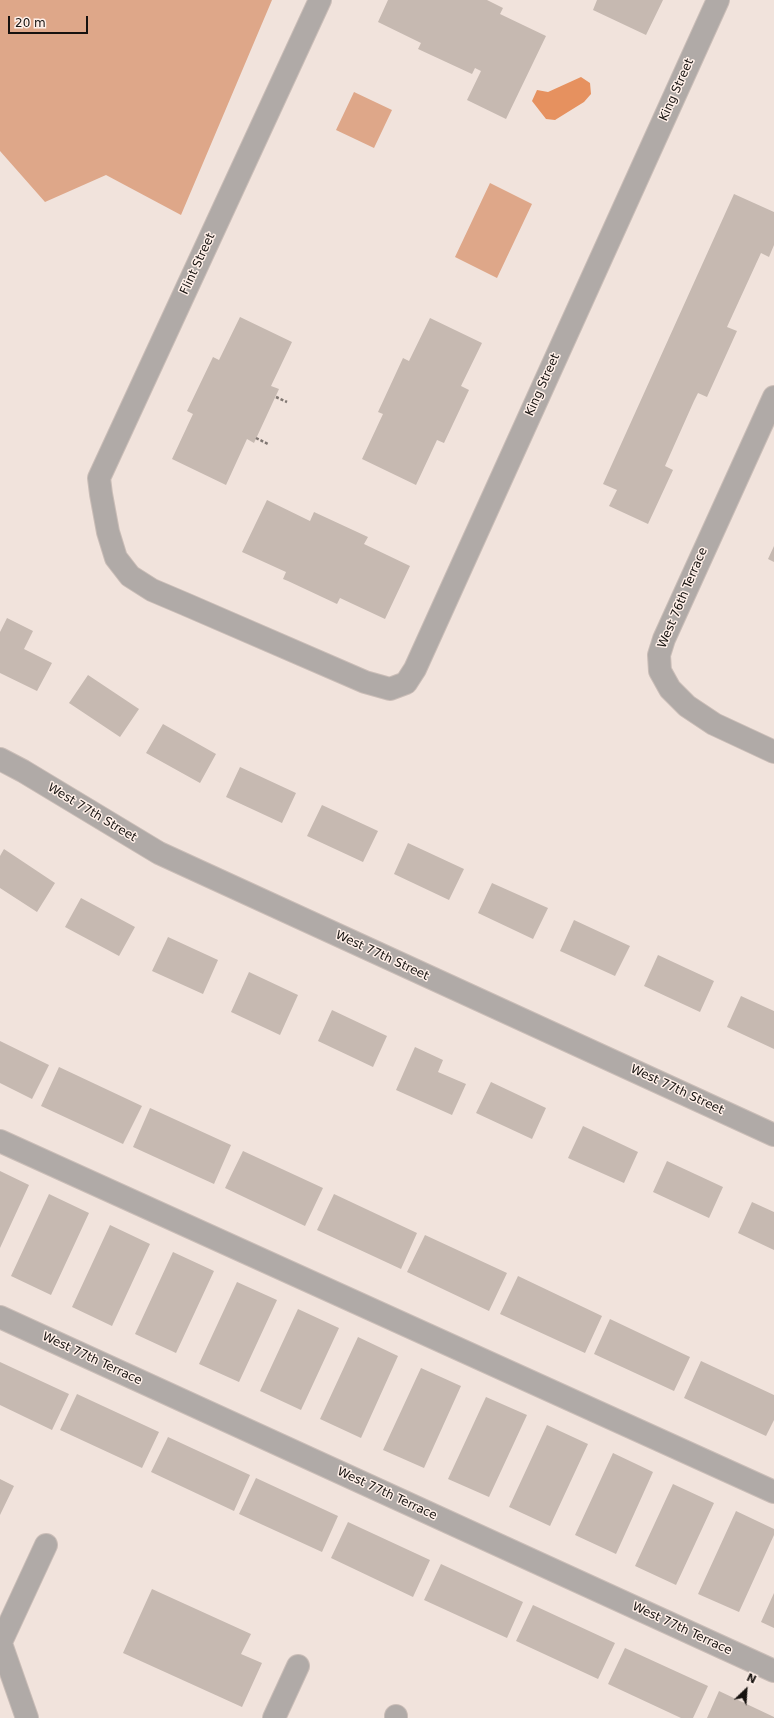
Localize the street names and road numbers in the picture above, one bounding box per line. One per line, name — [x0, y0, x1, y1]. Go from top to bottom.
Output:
street label: King Street — [657, 57, 697, 123]
street label: Flint Street — [177, 231, 219, 297]
street label: King Street — [523, 352, 563, 418]
street label: West 76th Terrace — [655, 545, 711, 651]
street label: West 77th Street — [45, 781, 139, 845]
street label: West 77th Street — [333, 928, 431, 984]
street label: West 77th Street — [628, 1062, 726, 1118]
street label: West 77th Terrace — [40, 1330, 144, 1388]
street label: West 77th Terrace — [335, 1465, 439, 1523]
street label: West 77th Terrace — [630, 1600, 734, 1658]

